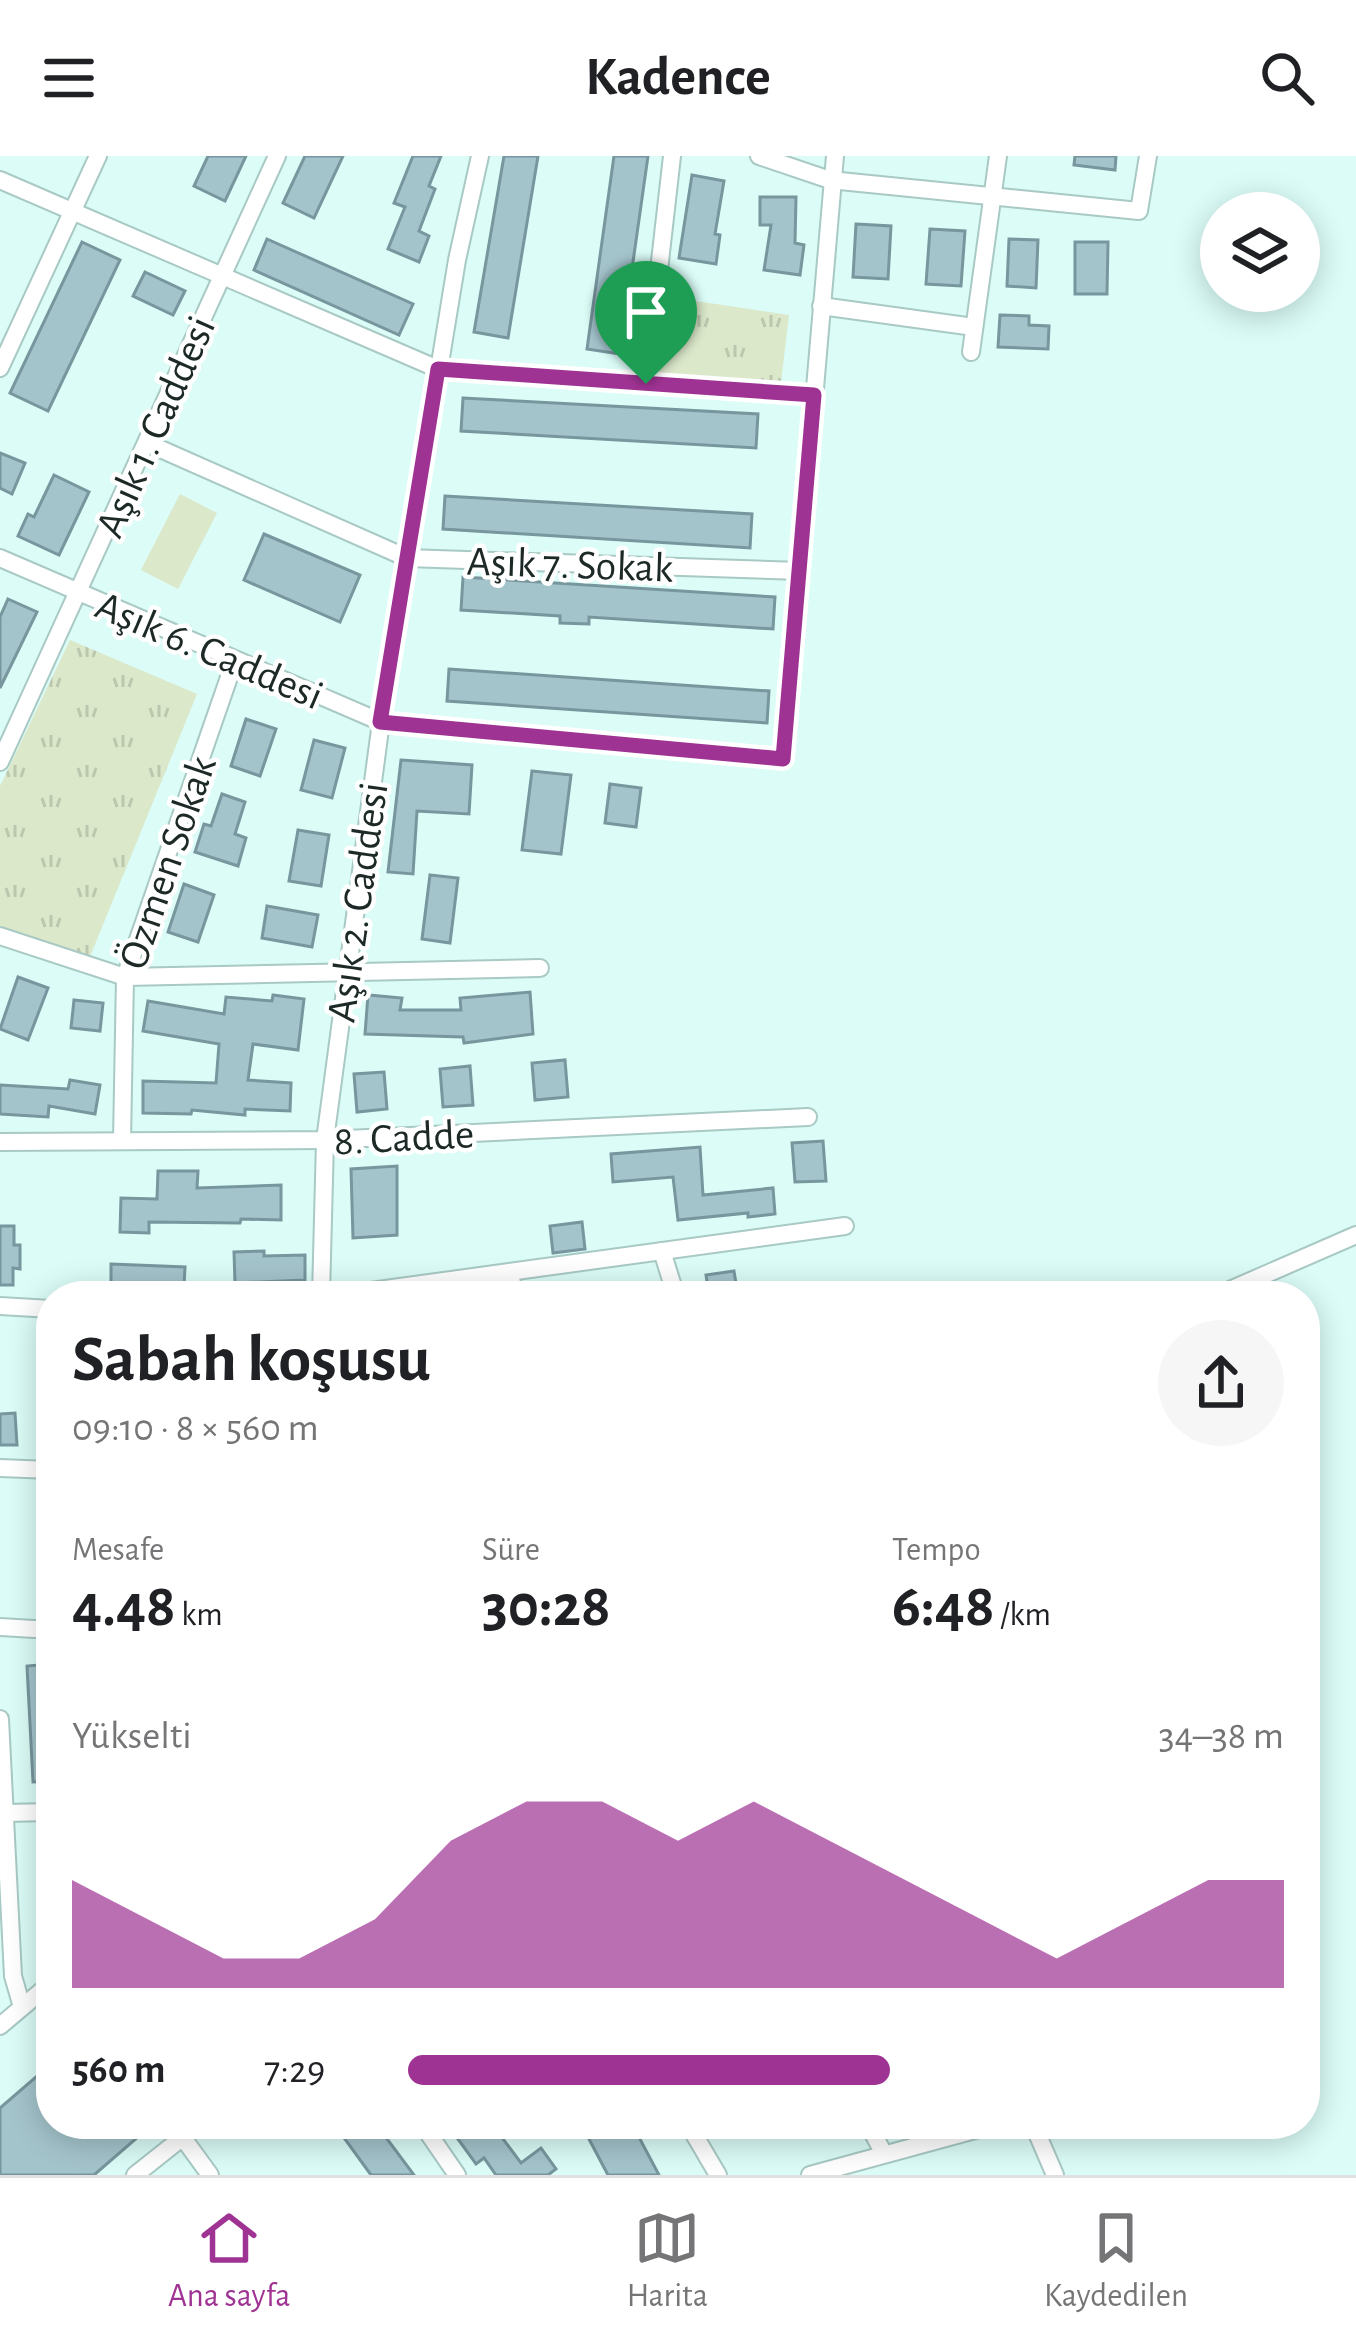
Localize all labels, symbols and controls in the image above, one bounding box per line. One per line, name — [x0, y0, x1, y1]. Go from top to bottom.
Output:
icon: menu — [36, 45, 102, 111]
icon: search — [1254, 45, 1320, 111]
text: Kadence — [585, 51, 771, 105]
map controls — [1200, 192, 1320, 312]
button: layers — [1200, 192, 1320, 312]
pin — [595, 261, 697, 384]
icon: arrive — [613, 279, 679, 345]
street label: Aşık 1. Caddesi — [88, 310, 223, 544]
street label: Aşık 7. Sokak — [466, 540, 674, 590]
street label: Aşık 6. Caddesi — [90, 584, 329, 717]
street label: Özmen Sokak — [110, 750, 224, 974]
street label: Aşık 2. Caddesi — [320, 780, 396, 1025]
street label: 8. Cadde — [333, 1113, 475, 1163]
button: share — [1158, 1320, 1284, 1446]
text: Sabah koşusu — [72, 1327, 431, 1393]
text: 09:10 · 8 × 560 m — [72, 1409, 319, 1448]
text: Mesafe — [72, 1534, 164, 1567]
text: Süre — [482, 1534, 540, 1567]
text: Tempo — [892, 1534, 981, 1567]
text: 4.48 — [72, 1577, 176, 1637]
text: 30:28 — [482, 1577, 611, 1637]
text: 6:48 — [892, 1577, 994, 1637]
text: km — [176, 1599, 223, 1632]
text: /km — [994, 1599, 1051, 1632]
text: Yükselti — [72, 1717, 192, 1756]
text: 34–38 m — [1158, 1717, 1284, 1756]
text: 560 m — [72, 2051, 165, 2090]
text: 7:29 — [264, 2051, 325, 2090]
tab: Ana sayfa — [168, 2205, 291, 2317]
tab: Harita — [627, 2205, 708, 2317]
tab: Kaydedilen — [1044, 2205, 1188, 2317]

